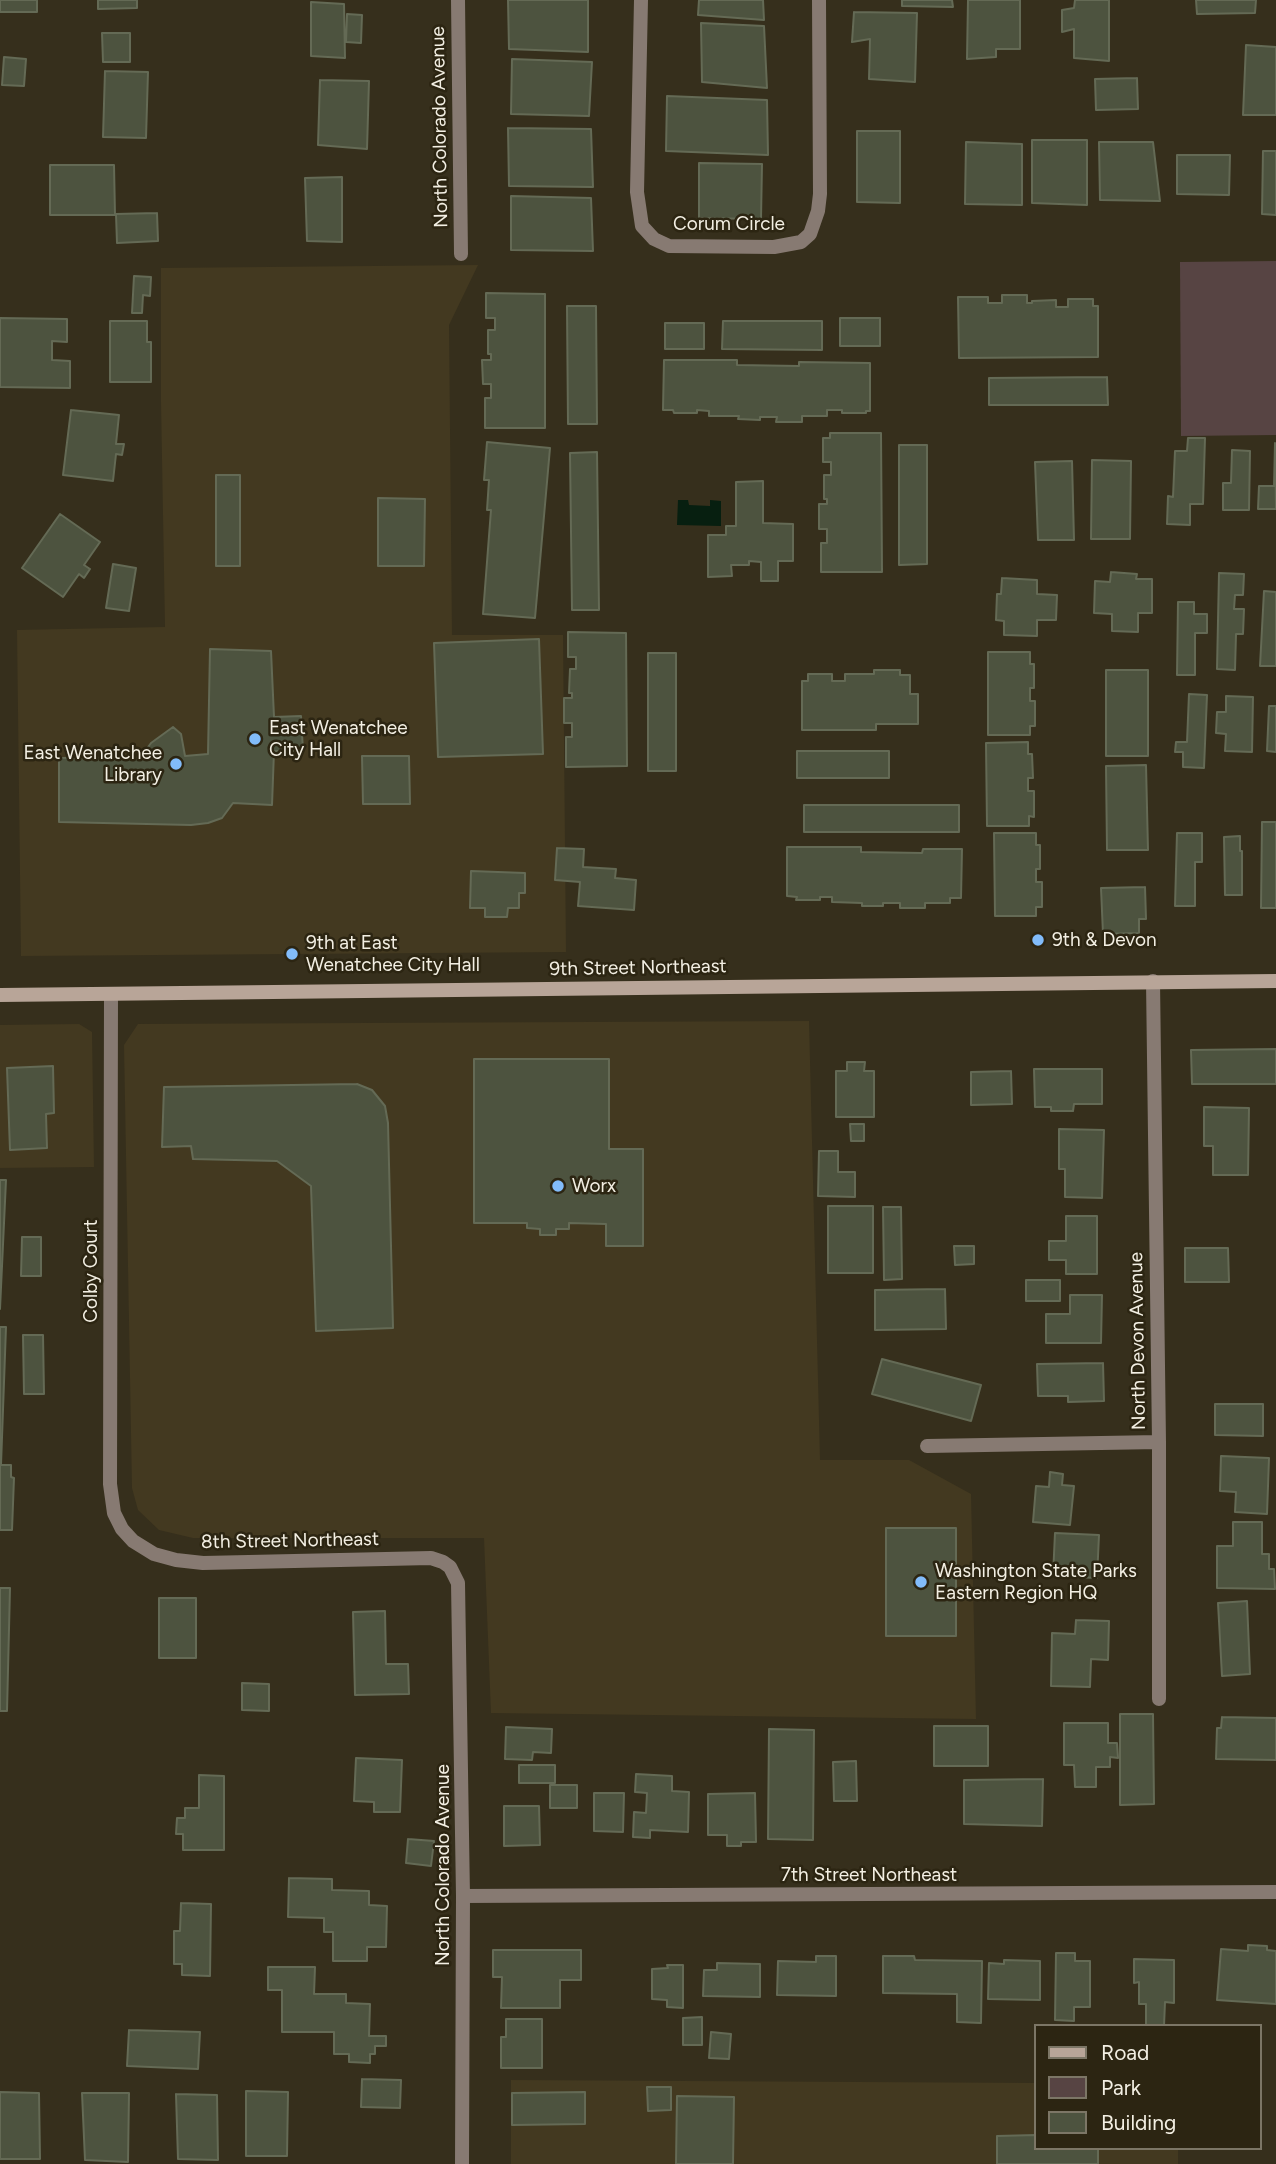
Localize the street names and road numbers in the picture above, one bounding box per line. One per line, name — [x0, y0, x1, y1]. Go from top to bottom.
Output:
street label: North Colorado Avenue — [427, 26, 453, 228]
street label: Corum Circle — [673, 213, 785, 235]
street label: 9th Street Northeast — [549, 955, 727, 981]
street label: Colby Court — [80, 1219, 102, 1323]
street label: North Devon Avenue — [1125, 1252, 1151, 1430]
street label: 8th Street Northeast — [201, 1528, 379, 1554]
street label: North Colorado Avenue — [432, 1764, 454, 1966]
street label: 7th Street Northeast — [781, 1864, 957, 1886]

